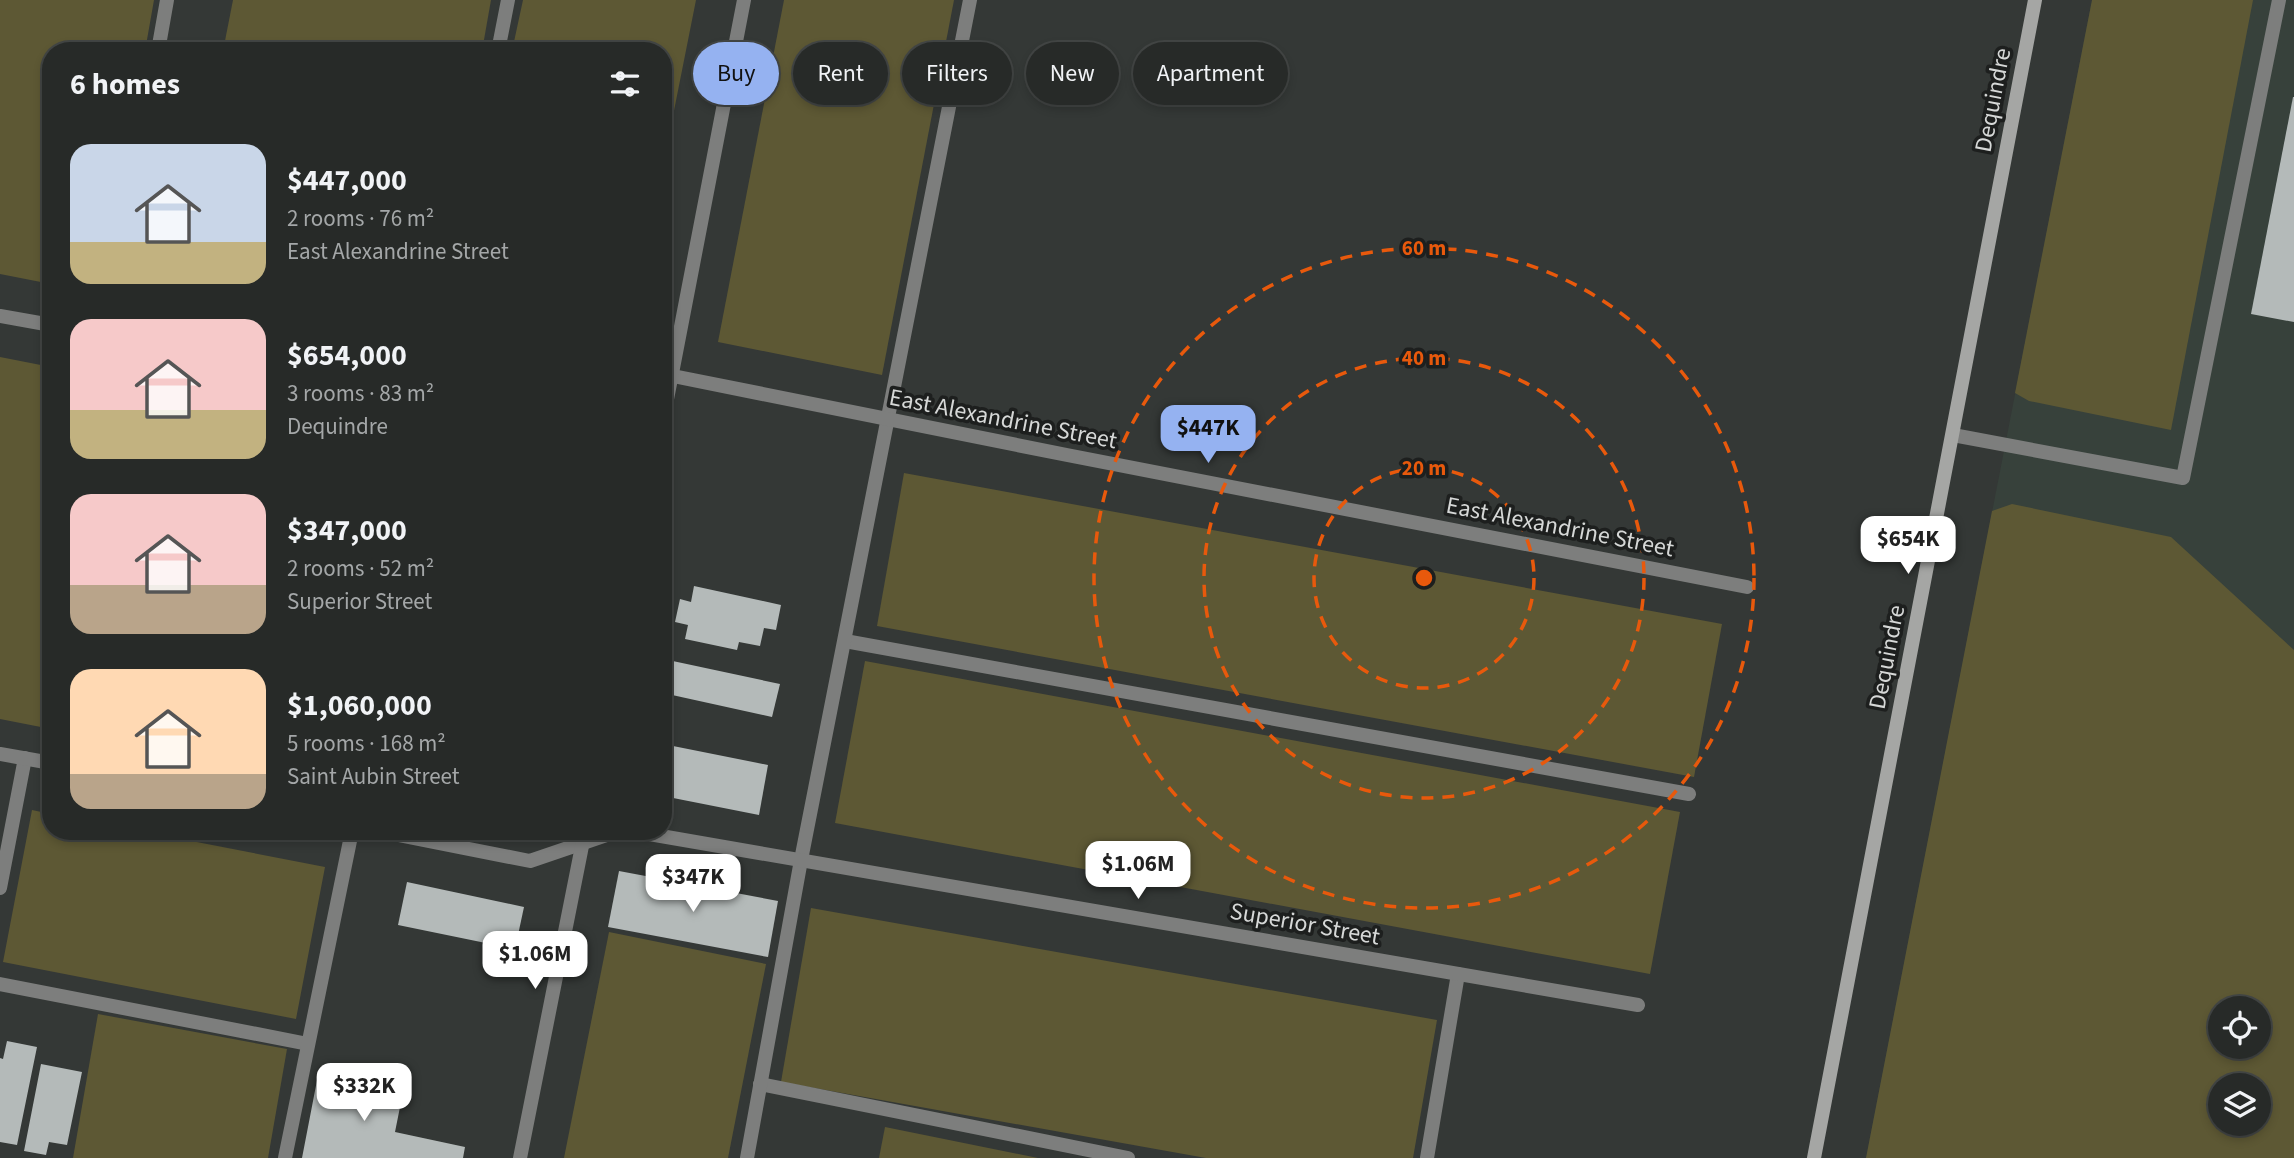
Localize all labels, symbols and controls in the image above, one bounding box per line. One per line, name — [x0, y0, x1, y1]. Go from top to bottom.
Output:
chip: Buy — [693, 42, 779, 105]
chip: Rent — [793, 42, 888, 105]
chip: Filters — [902, 42, 1012, 105]
chip: New — [1026, 42, 1119, 105]
chip: Apartment — [1133, 42, 1288, 105]
street label: Dequindre — [1966, 45, 2020, 155]
text: 6 homes — [70, 63, 180, 106]
icon: filters — [606, 65, 644, 103]
text: $447,000 — [287, 159, 407, 202]
icon: home — [126, 172, 210, 256]
text: 2 rooms · 76 m² — [287, 202, 434, 235]
text: 60 m — [1402, 233, 1446, 263]
text: East Alexandrine Street — [287, 235, 509, 268]
text: $654,000 — [287, 334, 407, 377]
text: 40 m — [1402, 343, 1446, 373]
icon: home — [126, 347, 210, 431]
text: 3 rooms · 83 m² — [287, 377, 434, 410]
street label: East Alexandrine Street — [886, 380, 1120, 458]
pin: $447K — [1159, 406, 1257, 465]
text: Dequindre — [287, 410, 388, 443]
text: $447K — [1177, 411, 1239, 444]
text: 20 m — [1402, 453, 1446, 483]
street label: East Alexandrine Street — [1443, 488, 1677, 566]
text: $347,000 — [287, 509, 407, 552]
pin: $654K — [1859, 516, 1957, 576]
icon: home — [126, 522, 210, 606]
text: $654K — [1877, 522, 1939, 555]
text: 2 rooms · 52 m² — [287, 552, 434, 585]
centre of rings — [1412, 566, 1436, 590]
text: Superior Street — [287, 585, 432, 618]
street label: Dequindre — [1860, 602, 1914, 712]
text: $1,060,000 — [287, 684, 432, 727]
icon: home — [126, 697, 210, 781]
text: 5 rooms · 168 m² — [287, 727, 446, 760]
text: Saint Aubin Street — [287, 760, 460, 793]
pin: $1.06M — [1081, 842, 1195, 901]
text: $1.06M — [1101, 847, 1175, 880]
pin: $347K — [644, 855, 742, 914]
text: $347K — [662, 860, 724, 893]
street label: Superior Street — [1227, 894, 1383, 954]
pin: $1.06M — [478, 932, 592, 991]
text: $1.06M — [498, 937, 572, 970]
map controls — [2208, 996, 2271, 1136]
button: locate — [2208, 996, 2271, 1059]
pin: $332K — [315, 1064, 413, 1123]
text: $332K — [333, 1069, 395, 1102]
button: layers — [2208, 1073, 2271, 1136]

